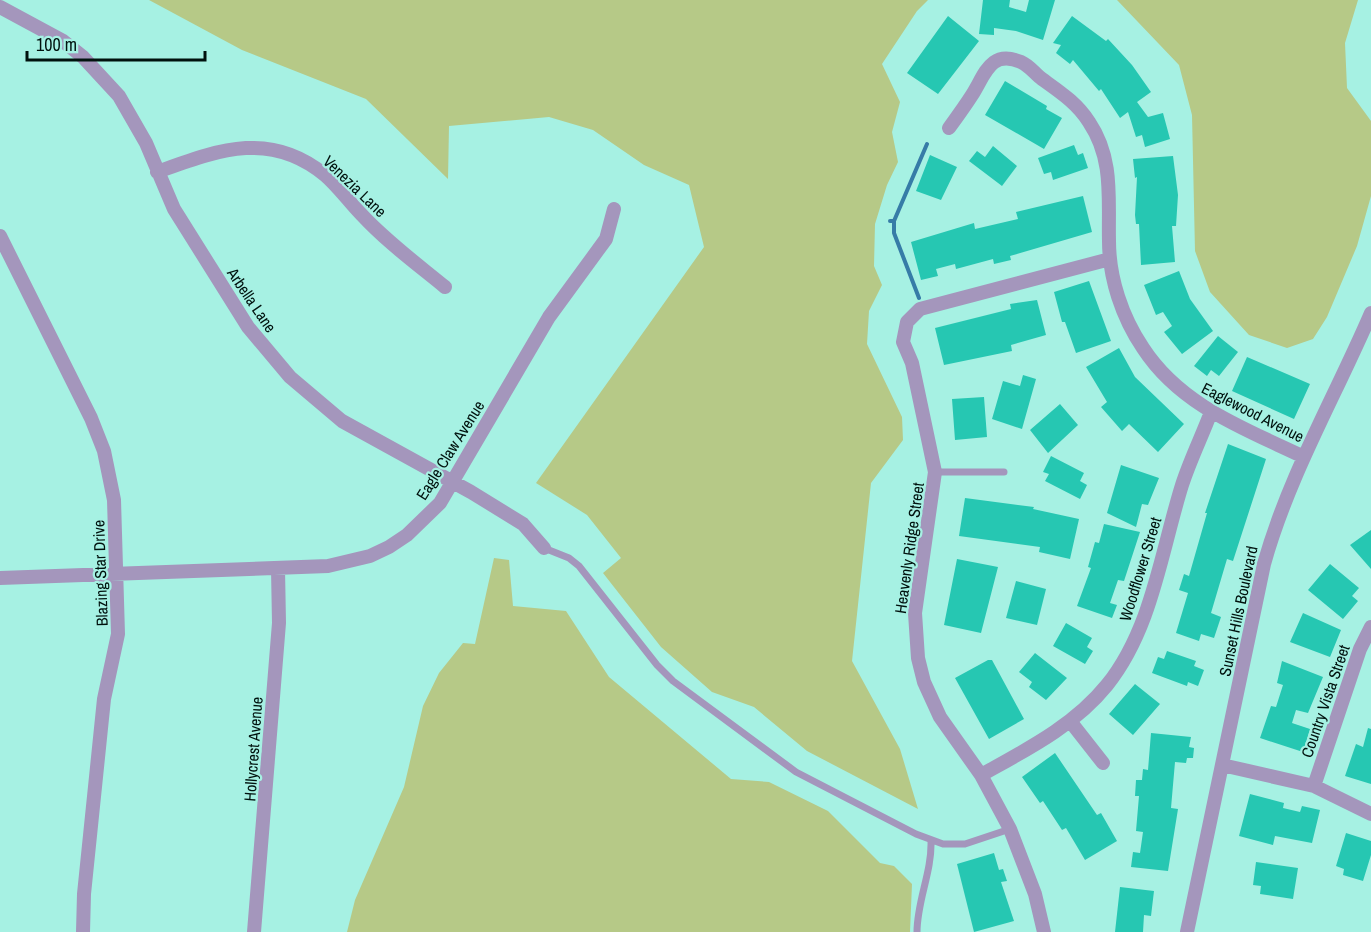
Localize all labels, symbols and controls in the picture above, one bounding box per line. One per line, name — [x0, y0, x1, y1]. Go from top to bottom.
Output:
scale bar — [27, 24, 206, 62]
text: 100 m — [36, 32, 77, 57]
street label: Venezia Lane — [318, 150, 392, 222]
street label: Arbella Lane — [222, 262, 282, 337]
street label: Eaglewood Avenue — [1198, 377, 1308, 447]
street label: Eagle Claw Avenue — [411, 396, 489, 504]
street label: Heavenly Ridge Street — [889, 481, 929, 615]
street label: Woodflower Street — [1114, 514, 1166, 624]
street label: Blazing Star Drive — [87, 519, 113, 627]
street label: Sunset Hills Boulevard — [1213, 544, 1263, 678]
street label: Country Vista Street — [1295, 641, 1355, 760]
street label: Hollycrest Avenue — [238, 696, 268, 802]

